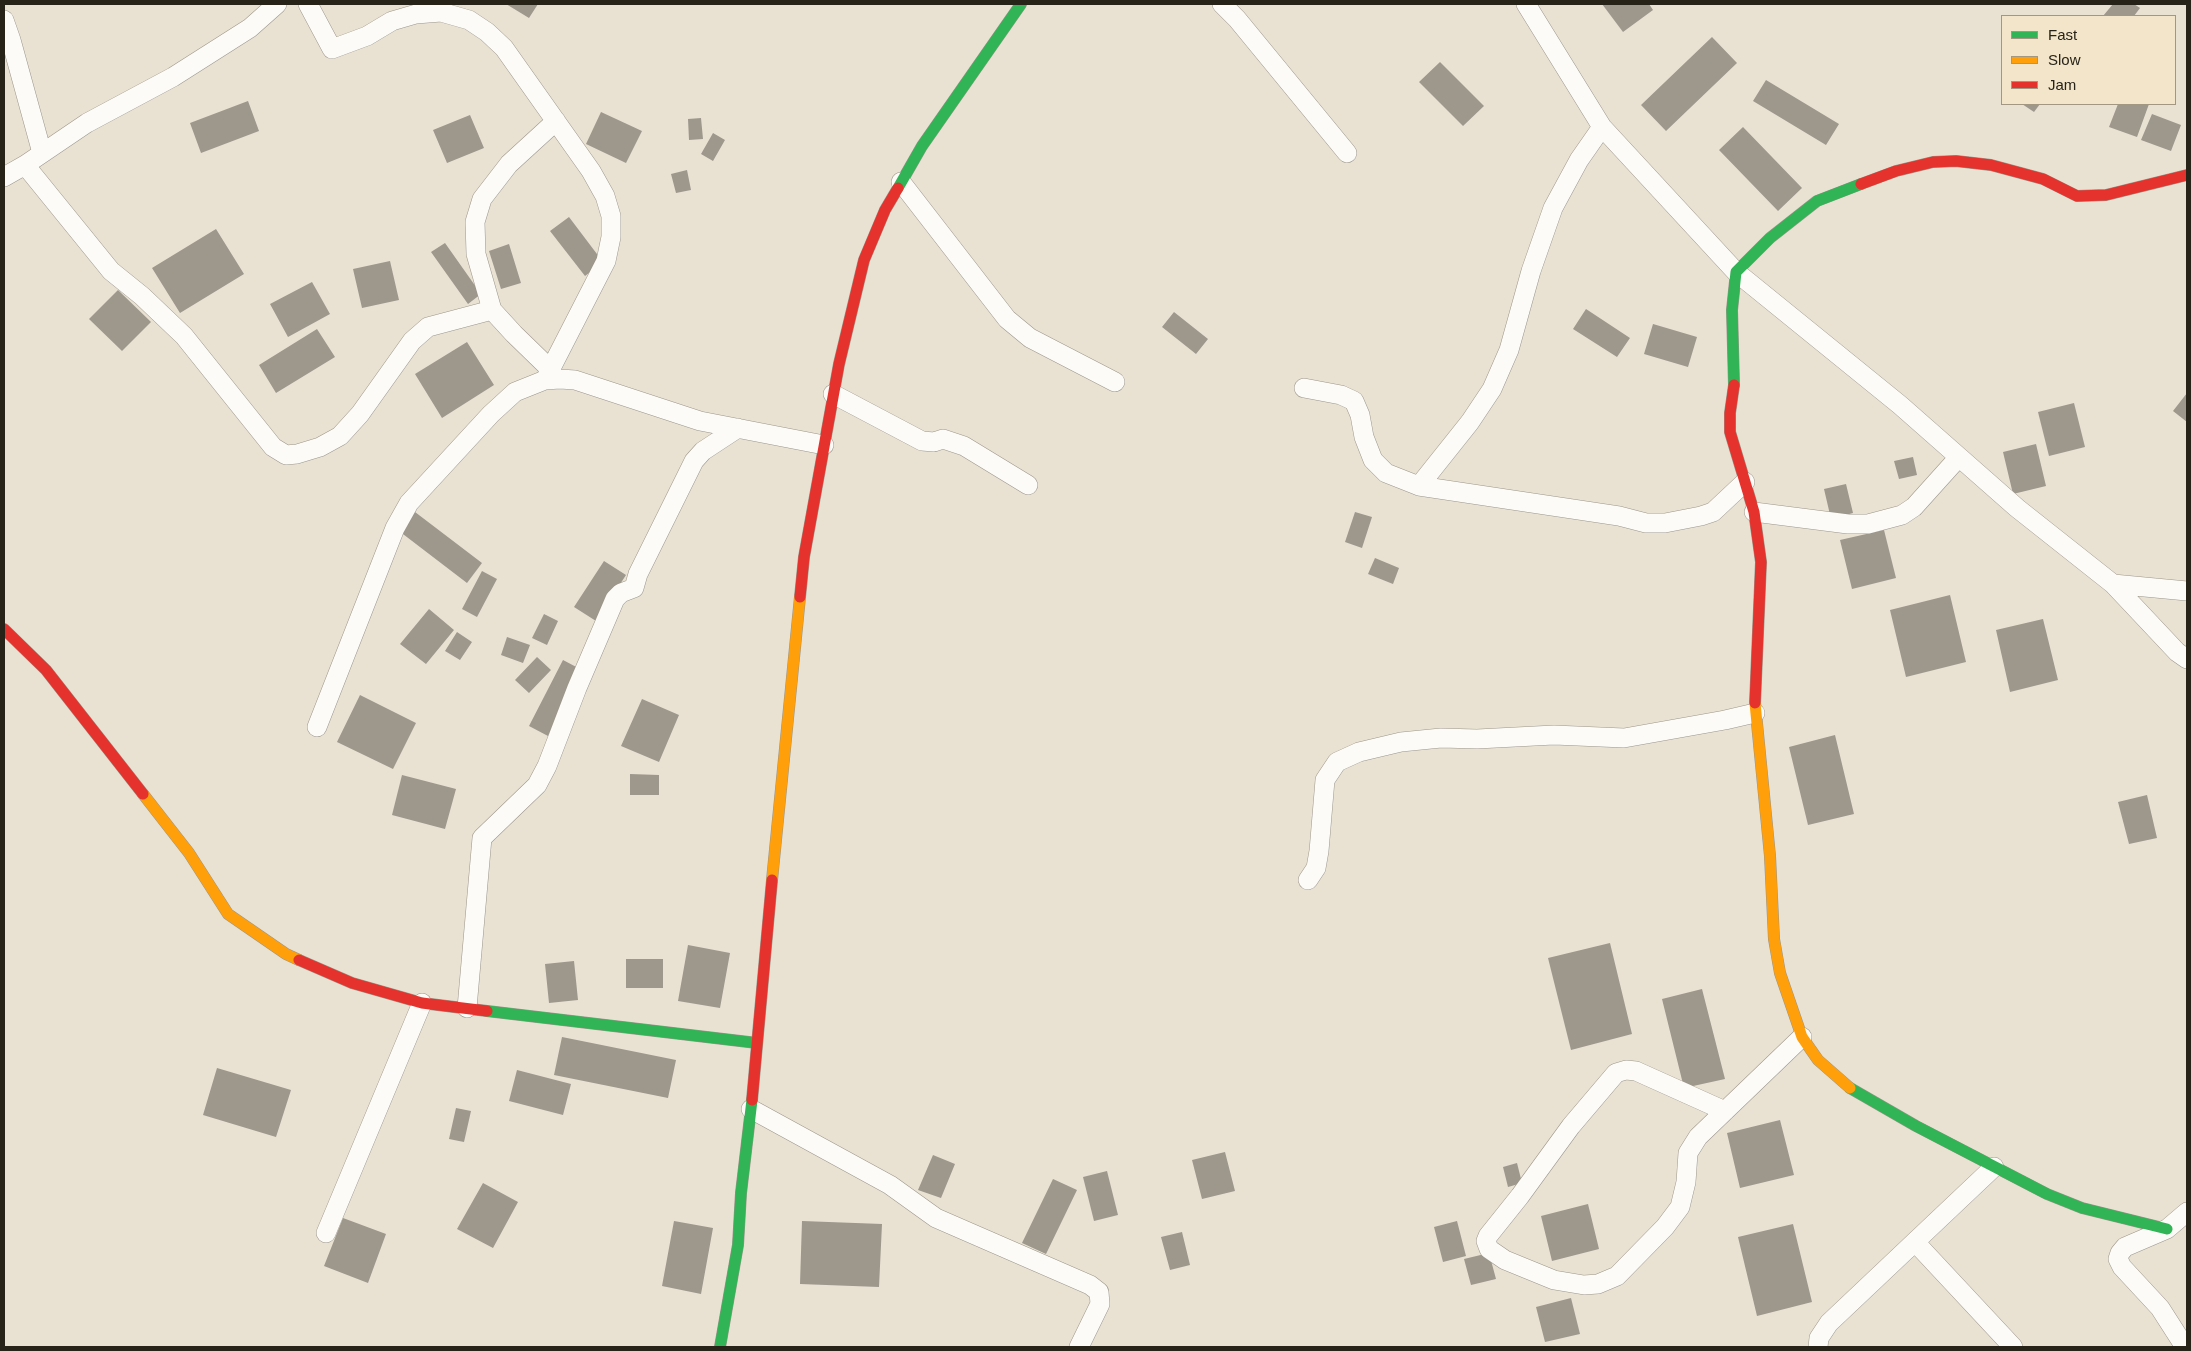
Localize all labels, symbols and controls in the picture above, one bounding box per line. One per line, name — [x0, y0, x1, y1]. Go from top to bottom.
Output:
legend — [2001, 15, 2176, 105]
text: Fast — [2048, 26, 2077, 43]
text: Slow — [2048, 51, 2081, 68]
text: Jam — [2048, 76, 2076, 93]

